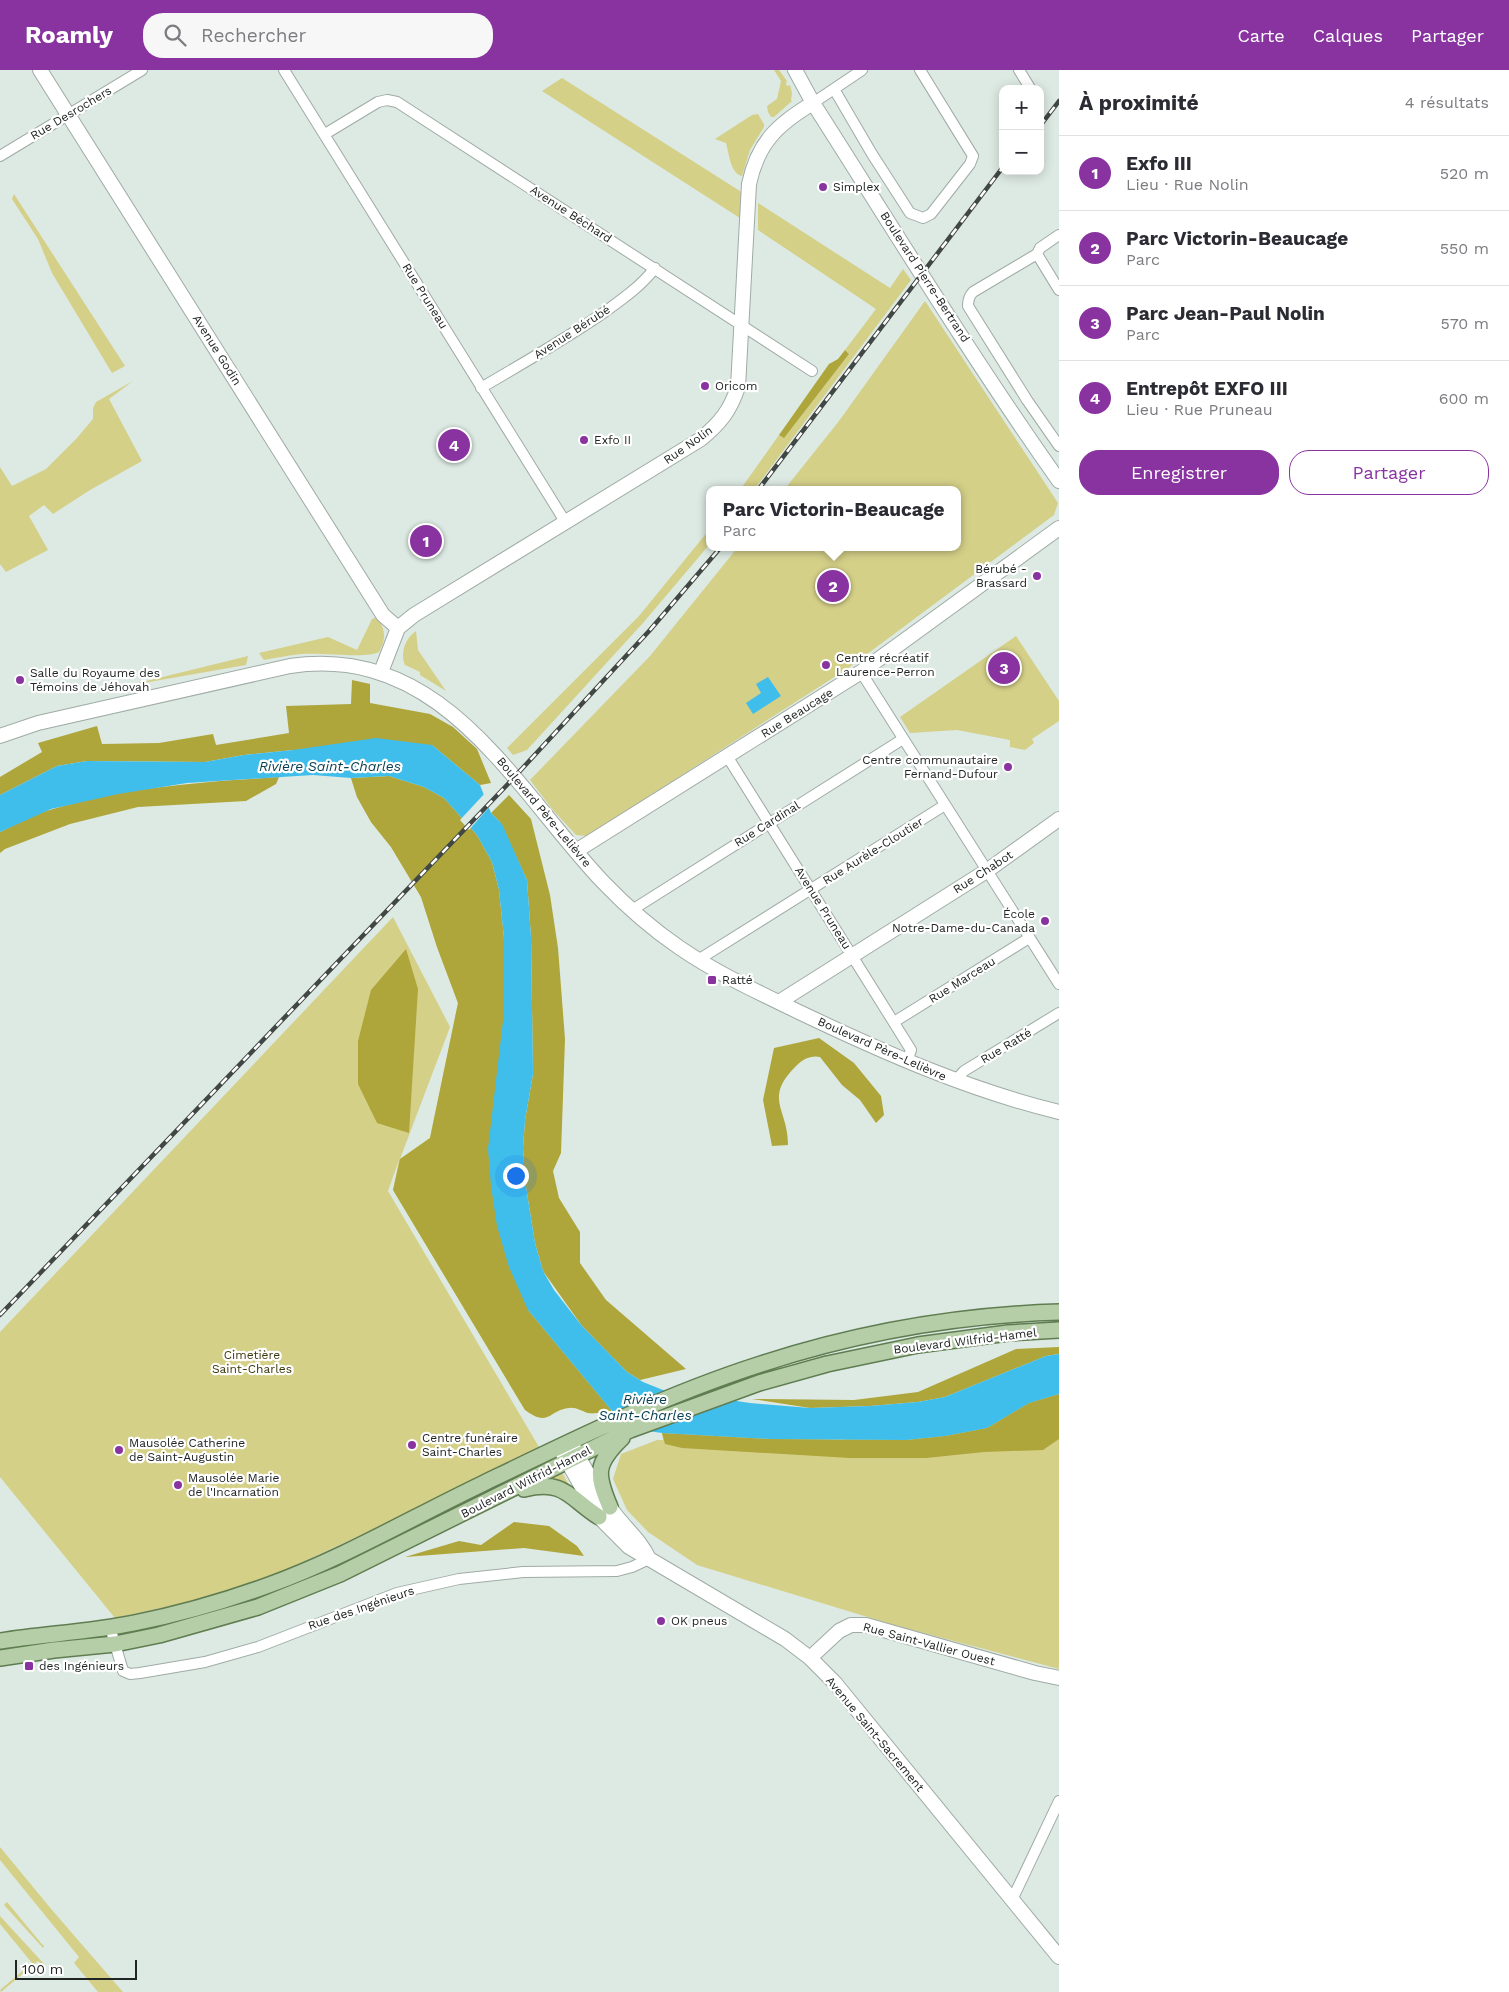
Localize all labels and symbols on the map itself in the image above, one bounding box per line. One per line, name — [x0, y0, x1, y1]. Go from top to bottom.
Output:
street label: Rue Desrochers — [28, 83, 114, 143]
place label: Simplex — [833, 180, 880, 194]
marker: Simplex — [817, 181, 829, 193]
street label: Avenue Béchard — [528, 182, 614, 246]
street label: Boulevard Pierre-Bertrand — [877, 209, 973, 345]
street label: Rue Pruneau — [399, 261, 451, 331]
street label: Avenue Bérubé — [531, 302, 613, 362]
street label: Avenue Godin — [190, 312, 244, 388]
place label: Oricom — [715, 379, 757, 393]
marker: Oricom — [699, 380, 711, 392]
street label: Rue Nolin — [661, 423, 715, 467]
pin: 4 — [438, 426, 470, 464]
place label: Exfo II — [594, 433, 631, 447]
marker: Exfo II — [578, 434, 590, 446]
pin: 1 — [410, 522, 442, 560]
place label: Bérubé - Brassard — [975, 562, 1027, 590]
pin: 2 — [817, 567, 849, 605]
marker: Bérubé - Brassard — [1031, 570, 1043, 582]
pin: 3 — [988, 649, 1020, 687]
place label: Centre récréatif Laurence-Perron — [836, 651, 935, 679]
marker: Centre récréatif Laurence-Perron — [820, 659, 832, 671]
place label: Salle du Royaume des Témoins de Jéhovah — [30, 666, 160, 694]
marker: Salle du Royaume des Témoins de Jéhovah — [14, 674, 26, 686]
street label: Rue Beaucage — [759, 685, 836, 741]
place label: Centre communautaire Fernand-Dufour — [862, 753, 998, 781]
street label: Boulevard Père-Lelièvre — [494, 754, 594, 870]
water label: Rivière Saint-Charles — [259, 758, 401, 774]
marker: Centre communautaire Fernand-Dufour — [1002, 761, 1014, 773]
street label: Rue Cardinal — [732, 798, 803, 850]
street label: Rue Aurèle-Cloutier — [820, 814, 926, 888]
street label: Rue Chabot — [951, 848, 1015, 896]
street label: Avenue Pruneau — [792, 864, 854, 952]
place label: École Notre-Dame-du-Canada — [892, 907, 1035, 935]
marker: École Notre-Dame-du-Canada — [1039, 915, 1051, 927]
street label: Rue Marceau — [926, 954, 998, 1006]
place label: Ratté — [722, 973, 753, 987]
marker: Ratté — [706, 974, 718, 986]
street label: Boulevard Père-Lelièvre — [815, 1014, 949, 1084]
street label: Rue Ratté — [978, 1025, 1034, 1067]
your location — [503, 1163, 529, 1189]
street label: Boulevard Wilfrid-Hamel — [893, 1325, 1038, 1357]
park label: Cimetière Saint-Charles — [212, 1348, 292, 1376]
water label: Rivière Saint-Charles — [598, 1391, 692, 1423]
place label: Centre funéraire Saint-Charles — [422, 1431, 518, 1459]
place label: Mausolée Catherine de Saint-Augustin — [129, 1436, 245, 1464]
marker: Centre funéraire Saint-Charles — [406, 1439, 418, 1451]
street label: Boulevard Wilfrid-Hamel — [459, 1443, 594, 1521]
marker: Mausolée Catherine de Saint-Augustin — [113, 1444, 125, 1456]
place label: Mausolée Marie de l'Incarnation — [188, 1471, 280, 1499]
marker: Mausolée Marie de l'Incarnation — [172, 1479, 184, 1491]
street label: Rue des Ingénieurs — [306, 1583, 416, 1633]
place label: OK pneus — [671, 1614, 727, 1628]
marker: OK pneus — [655, 1615, 667, 1627]
street label: Rue Saint-Vallier Ouest — [861, 1620, 997, 1668]
place label: des Ingénieurs — [39, 1659, 124, 1673]
marker: des Ingénieurs — [23, 1660, 35, 1672]
street label: Avenue Saint-Sacrement — [823, 1674, 927, 1794]
scale bar — [15, 1957, 138, 1980]

